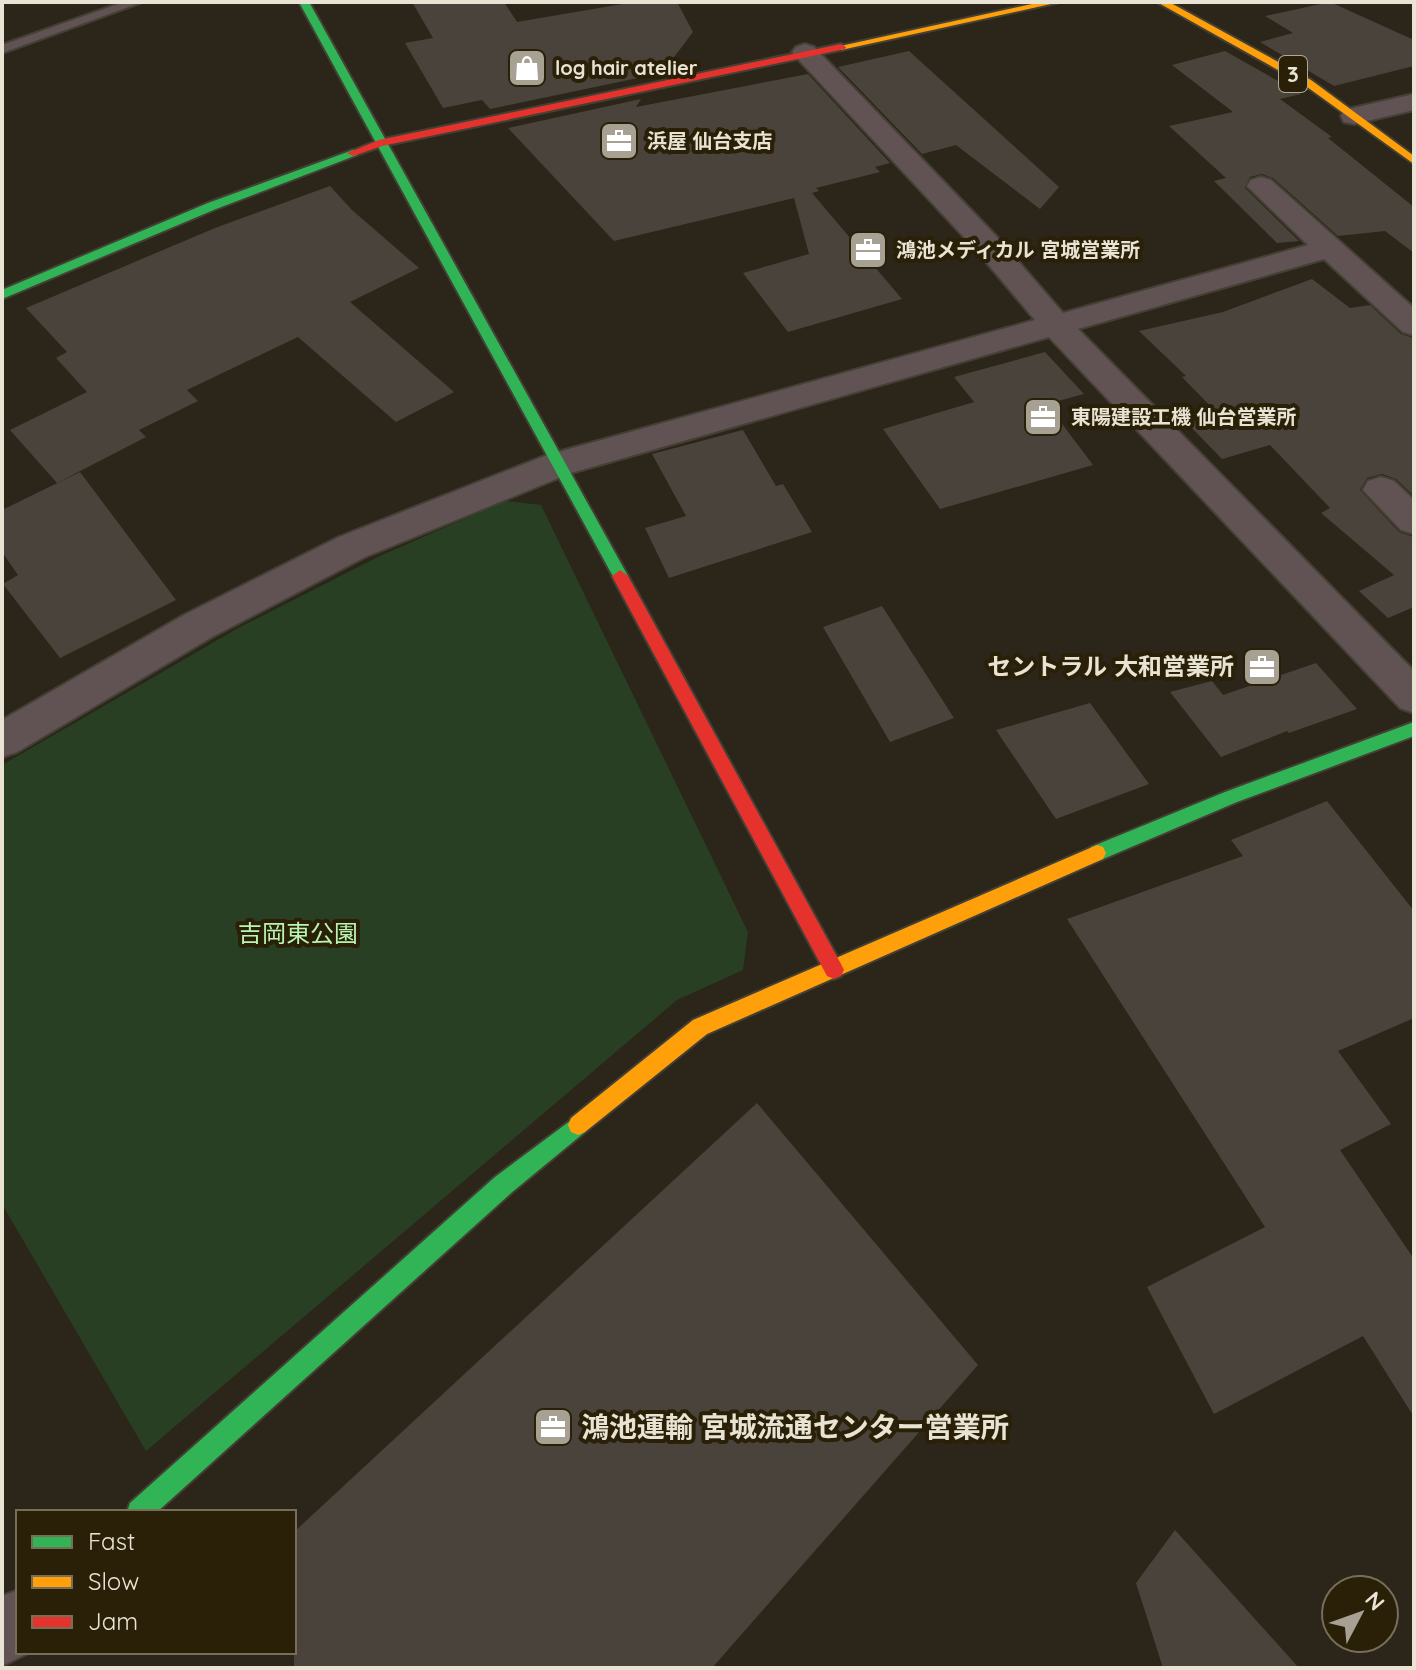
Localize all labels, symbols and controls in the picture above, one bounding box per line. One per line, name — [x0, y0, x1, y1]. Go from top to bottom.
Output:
shop icon: log hair atelier — [506, 47, 548, 89]
place label: log hair atelier — [555, 55, 698, 80]
road number: 3 — [1279, 56, 1307, 92]
office icon: 浜屋 仙台支店 — [598, 120, 640, 162]
place label: 浜屋 仙台支店 — [647, 128, 773, 153]
office icon: 鴻池メディカル 宮城営業所 — [847, 229, 889, 271]
place label: 鴻池メディカル 宮城営業所 — [896, 237, 1140, 262]
office icon: 東陽建設工機 仙台営業所 — [1022, 396, 1064, 438]
place label: 東陽建設工機 仙台営業所 — [1071, 404, 1297, 429]
office icon: セントラル 大和営業所 — [1241, 646, 1283, 688]
place label: セントラル 大和営業所 — [987, 651, 1234, 681]
park label: 吉岡東公園 — [238, 918, 358, 948]
office icon: 鴻池運輸 宮城流通センター営業所 — [532, 1406, 574, 1448]
place label: 鴻池運輸 宮城流通センター営業所 — [581, 1409, 1009, 1444]
legend — [16, 1510, 296, 1654]
text: Fast — [88, 1526, 135, 1556]
text: Slow — [88, 1566, 139, 1596]
north arrow — [1320, 1574, 1400, 1654]
text: N — [1359, 1586, 1391, 1616]
text: Jam — [88, 1606, 138, 1636]

